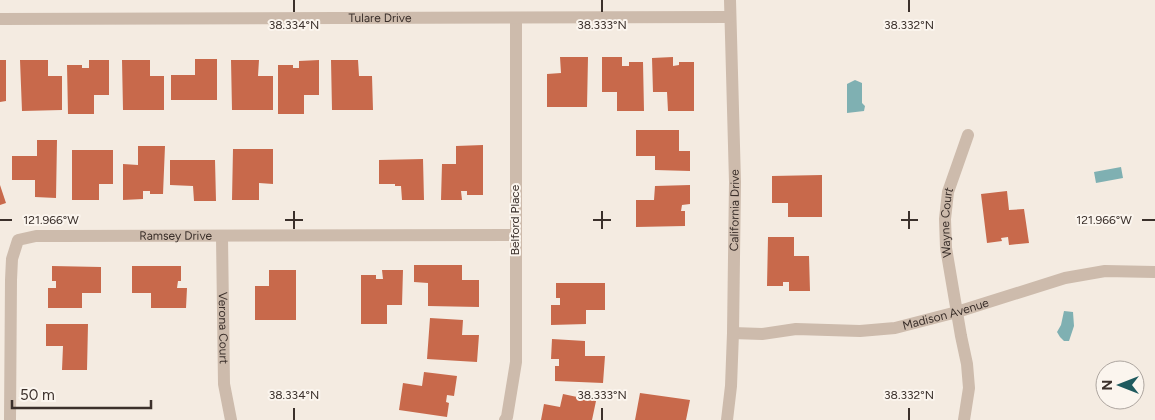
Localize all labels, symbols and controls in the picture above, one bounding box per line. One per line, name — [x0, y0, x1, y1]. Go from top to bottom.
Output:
street label: Tulare Drive — [349, 11, 412, 25]
text: 38.334°N — [269, 18, 319, 32]
text: 38.333°N — [577, 18, 627, 32]
text: 38.332°N — [884, 18, 934, 32]
street label: California Drive — [727, 169, 742, 251]
street label: Belford Place — [508, 184, 522, 255]
street label: Wayne Court — [938, 185, 956, 259]
text: 121.966°W — [23, 213, 79, 227]
text: 121.966°W — [1076, 213, 1132, 227]
street label: Ramsey Drive — [139, 229, 213, 243]
street label: Verona Court — [216, 292, 231, 365]
street label: Madison Avenue — [901, 295, 991, 333]
north arrow — [1095, 360, 1145, 410]
scale bar — [12, 378, 151, 410]
text: N — [1099, 380, 1116, 390]
text: 50 m — [20, 386, 55, 404]
text: 38.334°N — [269, 388, 319, 402]
text: 38.333°N — [577, 388, 627, 402]
text: 38.332°N — [884, 388, 934, 402]

